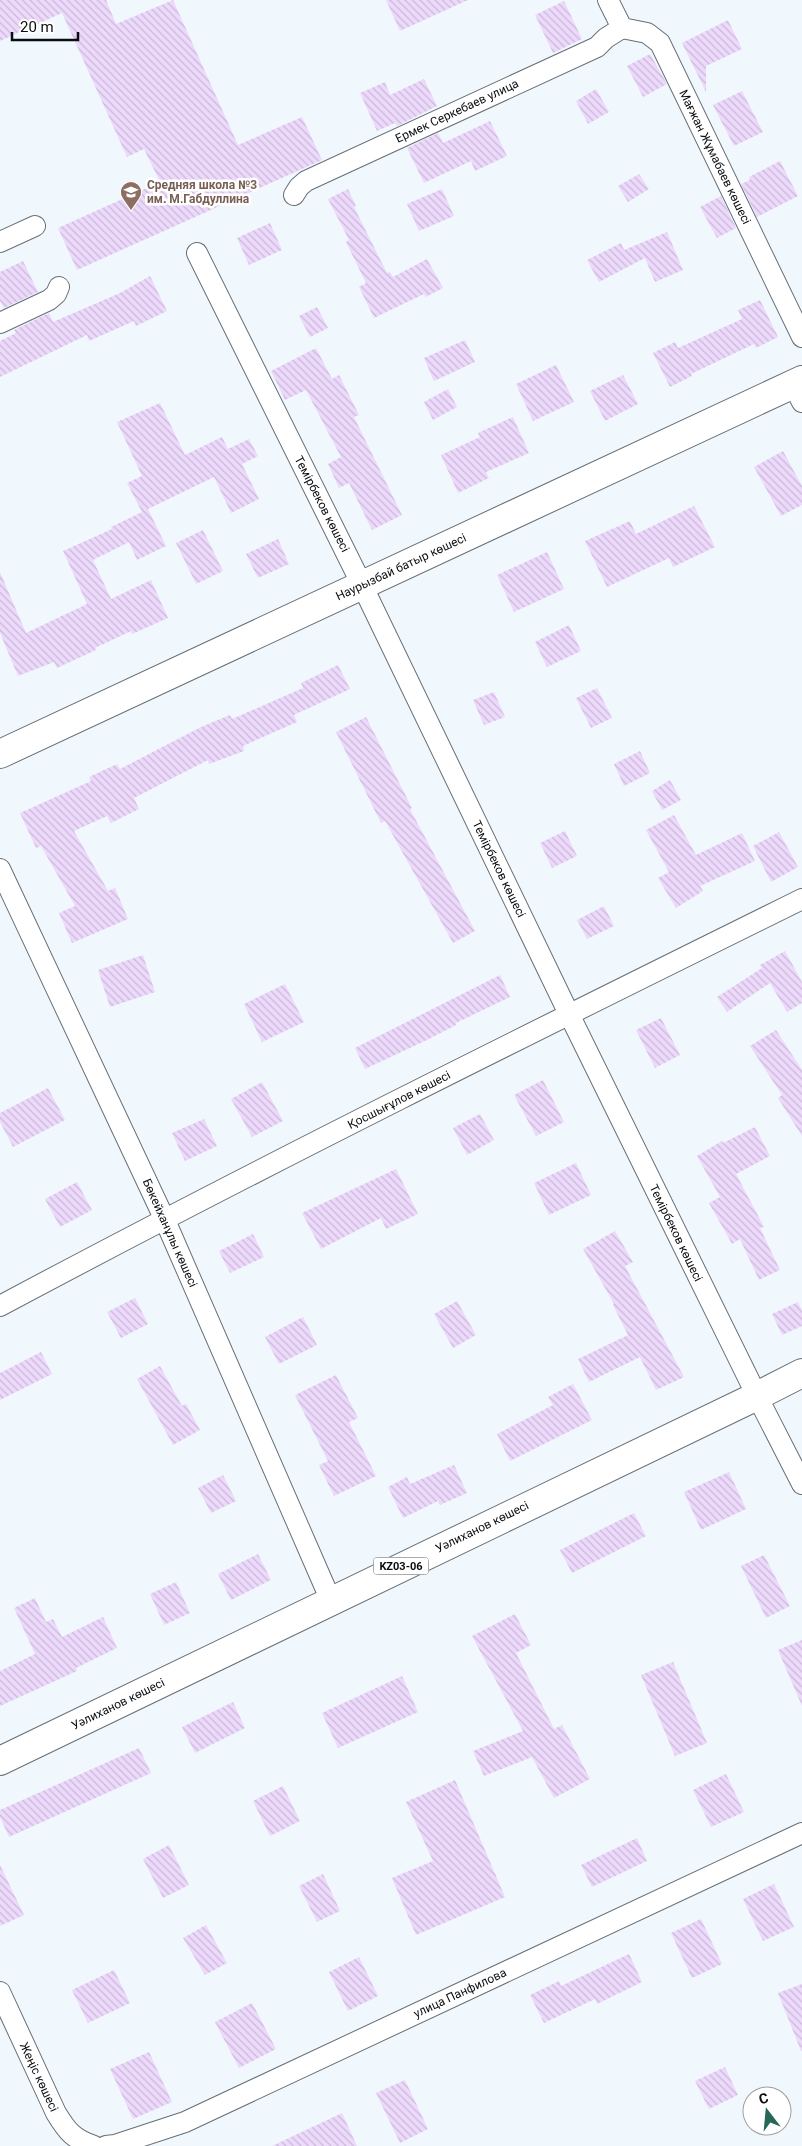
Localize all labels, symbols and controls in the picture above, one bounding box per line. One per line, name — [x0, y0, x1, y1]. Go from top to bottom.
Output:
scale bar — [12, 10, 79, 42]
text: 20 m — [20, 18, 54, 36]
street label: Ермек Серкебаев улица — [393, 76, 521, 146]
street label: Мағжан Жұмабаев көшесі — [676, 87, 754, 227]
place label: Средняя школа №3 им. М.Габдуллина — [147, 178, 257, 206]
school or university icon: Средняя школа №3 им. М.Габдуллина — [119, 180, 143, 211]
street label: Темірбеков көшесі — [292, 454, 352, 554]
street label: Наурызбай батыр көшесі — [334, 531, 468, 603]
street label: Темірбеков көшесі — [469, 818, 529, 920]
street label: Қосшығұлов көшесі — [345, 1068, 453, 1132]
street label: Бөкейханұлы көшесі — [140, 1177, 200, 1289]
street label: Темірбеков көшесі — [646, 1182, 706, 1284]
street label: Уәлиханов көшесі — [433, 1498, 531, 1556]
road number: KZ03-06 — [374, 1558, 428, 1574]
street label: Уәлиханов көшесі — [69, 1675, 167, 1733]
street label: улица Панфилова — [411, 1965, 509, 2021]
street label: Жеңіс көшесі — [17, 2040, 61, 2114]
north arrow — [742, 2086, 792, 2136]
text: С — [757, 2090, 770, 2107]

